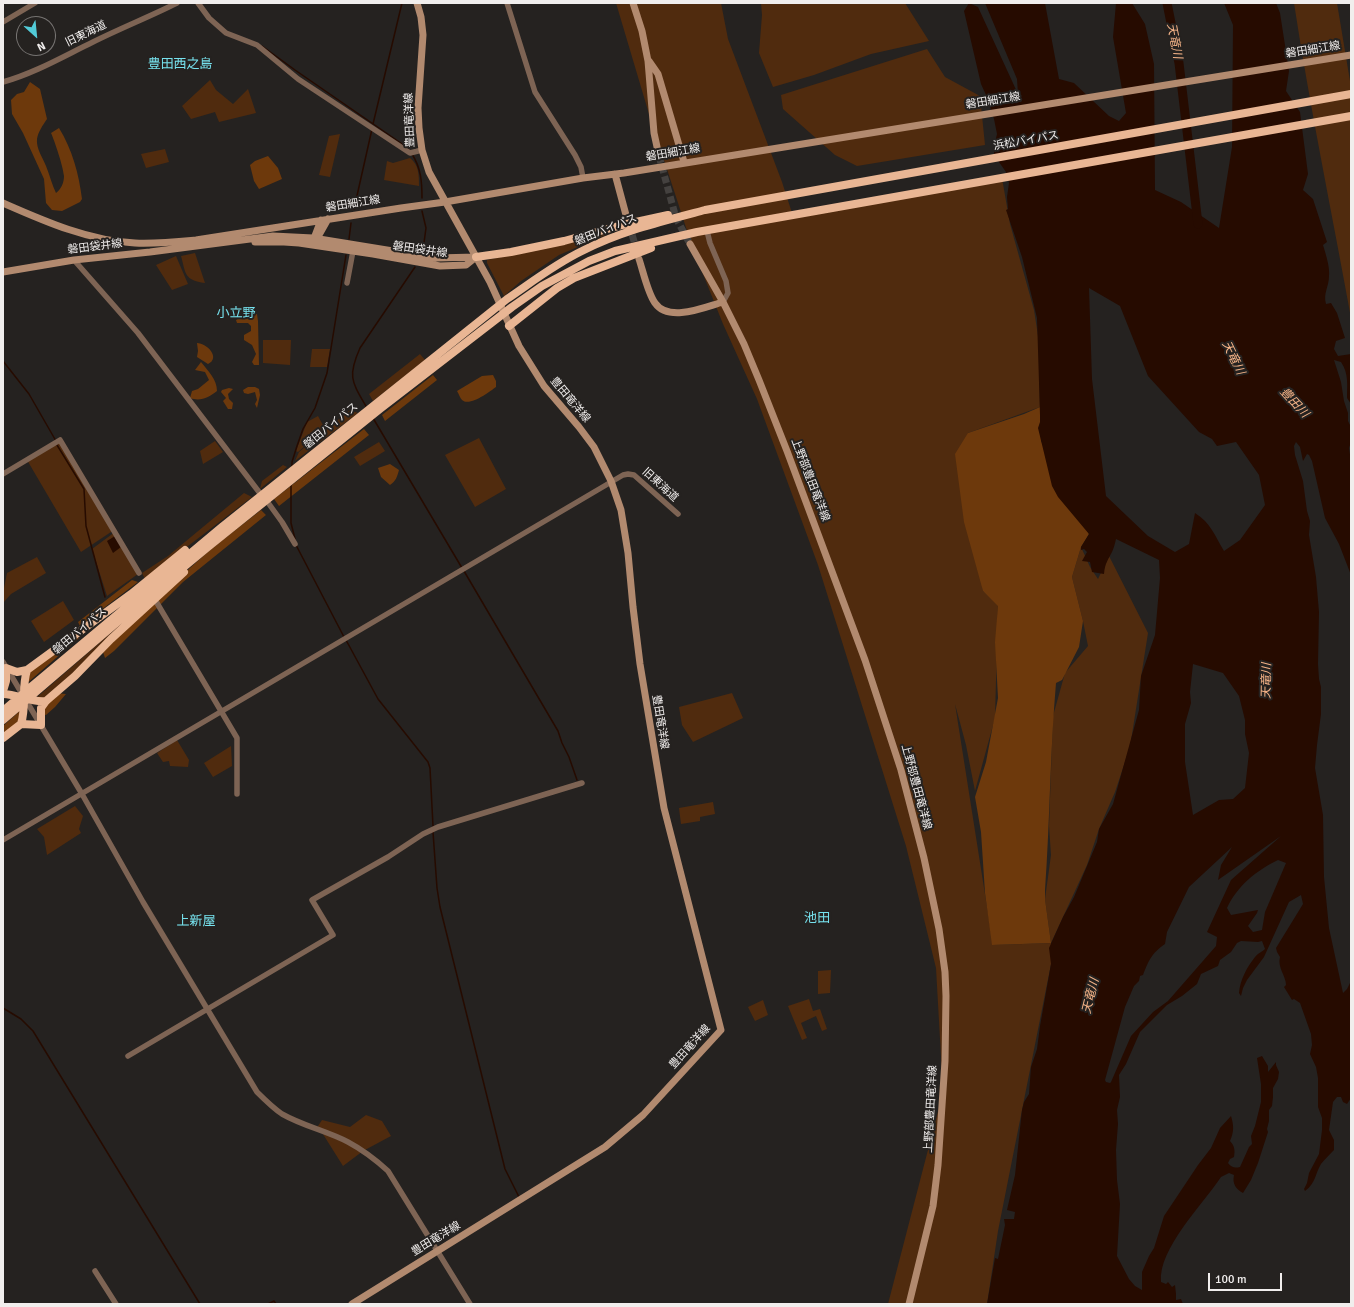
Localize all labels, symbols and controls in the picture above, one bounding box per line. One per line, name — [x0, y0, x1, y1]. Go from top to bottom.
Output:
north arrow — [16, 16, 56, 56]
street label: 旧東海道 — [63, 18, 109, 50]
water label: 天竜川 — [1163, 22, 1185, 60]
text: N — [35, 39, 48, 54]
street label: 磐田細江線 — [1285, 39, 1341, 61]
district label: 豊田西之島 — [148, 57, 212, 73]
street label: 磐田細江線 — [965, 90, 1021, 112]
street label: 豊田竜洋線 — [402, 92, 418, 148]
street label: 浜松バイパス — [992, 129, 1060, 153]
street label: 磐田細江線 — [645, 142, 701, 164]
street label: 磐田細江線 — [325, 193, 381, 215]
street label: 磐田バイパス — [573, 212, 639, 248]
street label: 磐田袋井線 — [67, 237, 123, 257]
street label: 磐田袋井線 — [392, 240, 448, 260]
district label: 小立野 — [217, 306, 255, 322]
water label: 天竜川 — [1219, 339, 1247, 377]
street label: 豊田竜洋線 — [547, 375, 593, 425]
water label: 豊田川 — [1276, 385, 1312, 421]
street label: 磐田バイパス — [301, 400, 361, 452]
street label: 上野部豊田竜洋線 — [788, 437, 832, 523]
street label: 旧東海道 — [639, 465, 681, 505]
street label: 磐田バイパス — [50, 605, 110, 657]
water label: 天竜川 — [1259, 663, 1275, 699]
street label: 豊田竜洋線 — [649, 694, 671, 750]
street label: 上野部豊田竜洋線 — [898, 743, 934, 831]
district label: 池田 — [804, 911, 830, 927]
district label: 上新屋 — [177, 914, 215, 930]
water label: 天竜川 — [1080, 977, 1102, 1015]
street label: 豊田竜洋線 — [667, 1022, 713, 1072]
street label: 上野部豊田竜洋線 — [922, 1065, 940, 1153]
street label: 豊田竜洋線 — [409, 1219, 463, 1259]
scale bar — [1210, 1265, 1284, 1291]
text: 100 m — [1215, 1272, 1247, 1287]

